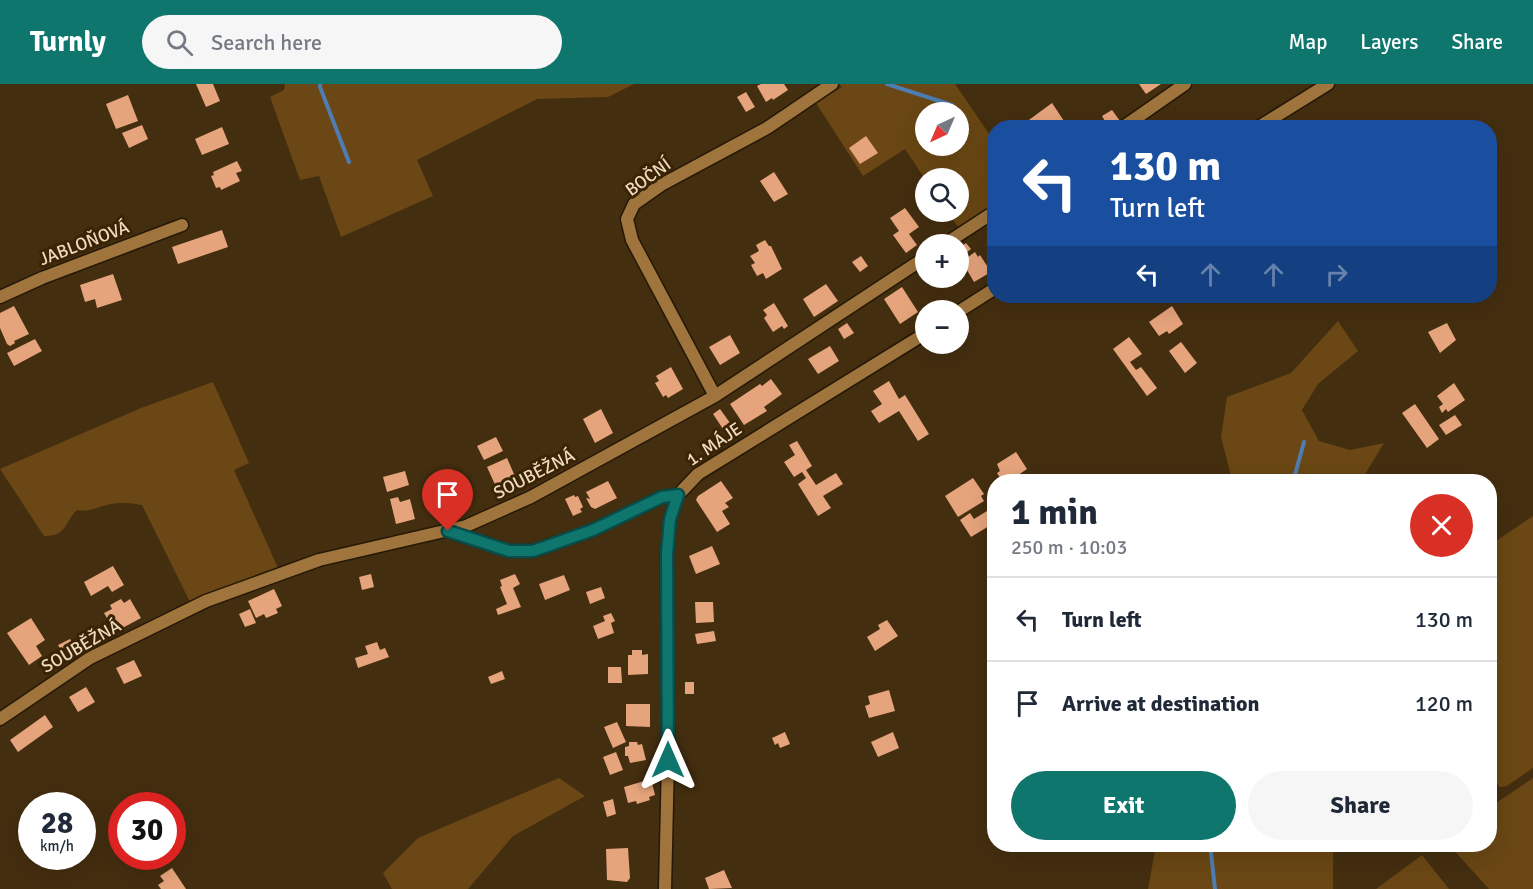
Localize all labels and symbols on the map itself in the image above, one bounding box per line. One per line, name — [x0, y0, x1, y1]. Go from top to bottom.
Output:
north arrow — [915, 102, 969, 156]
street label: BOČNÍ — [621, 153, 676, 201]
street label: JABLOŇOVÁ — [36, 216, 132, 270]
street label: 1. MÁJE — [682, 417, 746, 471]
street label: SOUBĚŽNÁ — [490, 444, 578, 504]
pin — [422, 469, 473, 531]
street label: SOUBĚŽNÁ — [37, 614, 125, 678]
position arrow — [636, 728, 700, 792]
speed limit sign: 30 — [108, 792, 186, 870]

